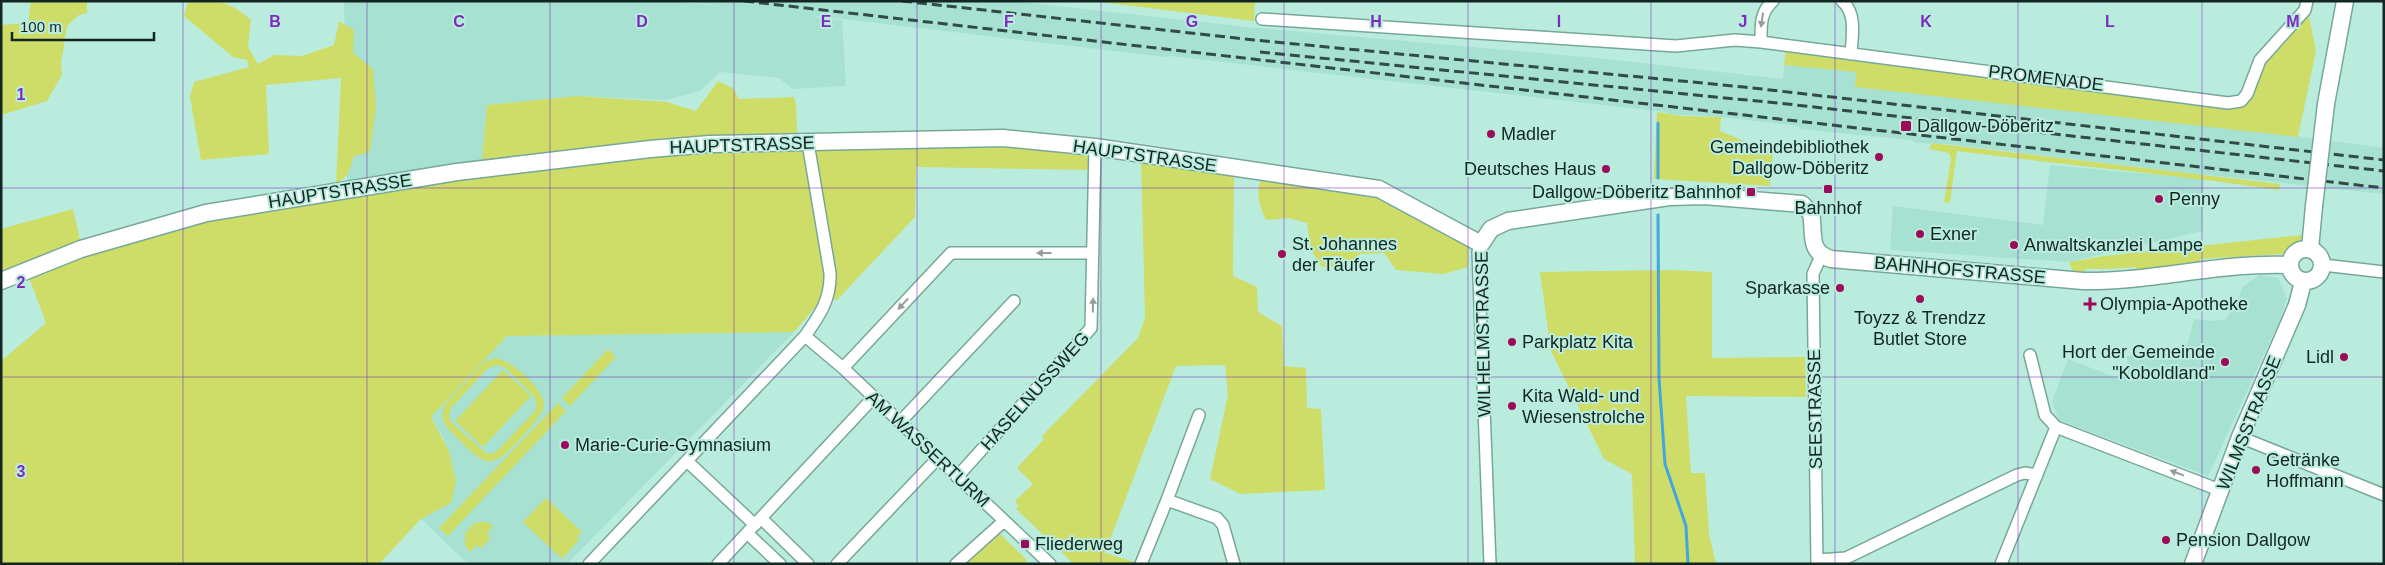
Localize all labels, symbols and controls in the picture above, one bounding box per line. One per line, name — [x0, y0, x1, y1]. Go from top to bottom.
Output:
scale bar — [12, 10, 155, 42]
text: B — [269, 13, 281, 30]
text: C — [453, 13, 465, 30]
text: D — [636, 13, 648, 30]
text: E — [821, 13, 832, 30]
text: F — [1004, 13, 1014, 30]
text: G — [1186, 13, 1198, 30]
text: H — [1370, 13, 1382, 30]
text: I — [1557, 13, 1561, 30]
text: J — [1739, 13, 1747, 30]
one-way arrow — [1758, 13, 1766, 29]
text: K — [1920, 13, 1932, 30]
text: L — [2105, 13, 2115, 30]
text: M — [2286, 13, 2300, 30]
text: 100 m — [20, 18, 62, 35]
street label: PROMENADE — [1987, 61, 2105, 95]
text: 1 — [17, 86, 26, 103]
place label: Dallgow-Döberitz — [1917, 116, 2054, 136]
marker: Dallgow-Döberitz — [1899, 119, 1913, 133]
place label: Madler — [1501, 124, 1556, 144]
marker: Madler — [1485, 128, 1497, 140]
street label: HAUPTSTRASSE — [669, 132, 815, 158]
street label: HAUPTSTRASSE — [1072, 136, 1218, 176]
place label: Gemeindebibliothek Dallgow-Döberitz — [1710, 137, 1870, 178]
marker: Gemeindebibliothek Dallgow-Döberitz — [1873, 151, 1885, 163]
place label: Deutsches Haus — [1464, 159, 1596, 179]
marker: Deutsches Haus — [1600, 163, 1612, 175]
street label: HAUPTSTRASSE — [267, 170, 413, 212]
place label: Dallgow-Döberitz Bahnhof — [1532, 182, 1742, 202]
marker: Bahnhof — [1822, 183, 1834, 195]
marker: Dallgow-Döberitz Bahnhof — [1745, 186, 1757, 198]
place label: Penny — [2169, 189, 2220, 209]
marker: Penny — [2153, 193, 2165, 205]
place label: Bahnhof — [1794, 198, 1863, 218]
place label: Exner — [1930, 224, 1977, 244]
marker: Exner — [1914, 228, 1926, 240]
place label: St. Johannes der Täufer — [1292, 234, 1397, 275]
place label: Anwaltskanzlei Lampe — [2024, 235, 2203, 255]
marker: Anwaltskanzlei Lampe — [2008, 239, 2020, 251]
marker: St. Johannes der Täufer — [1276, 248, 1288, 260]
one-way arrow — [1036, 249, 1052, 257]
street label: WILHELMSTRASSE — [1472, 251, 1494, 417]
street label: BAHNHOFSTRASSE — [1873, 253, 2047, 287]
text: 2 — [17, 274, 26, 291]
place label: Sparkasse — [1745, 278, 1830, 298]
marker: Sparkasse — [1834, 282, 1846, 294]
marker: Toyzz & Trendzz Butlet Store — [1914, 293, 1926, 305]
place label: Olympia-Apotheke — [2100, 294, 2248, 314]
one-way arrow — [897, 297, 909, 309]
one-way arrow — [1089, 297, 1097, 313]
marker: Olympia-Apotheke — [2084, 298, 2096, 310]
place label: Toyzz & Trendzz Butlet Store — [1854, 308, 1986, 349]
street label: HASELNUSSWEG — [977, 328, 1093, 454]
place label: Parkplatz Kita — [1522, 332, 1634, 352]
marker: Parkplatz Kita — [1506, 336, 1518, 348]
place label: Hort der Gemeinde "Koboldland" — [2062, 342, 2215, 383]
place label: Lidl — [2306, 347, 2334, 367]
street label: SEESTRASSE — [1804, 349, 1826, 469]
marker: Lidl — [2338, 351, 2350, 363]
street label: WILMSSTRASSE — [2213, 353, 2285, 493]
marker: Hort der Gemeinde "Koboldland" — [2219, 356, 2231, 368]
place label: Kita Wald- und Wiesenstrolche — [1522, 386, 1645, 427]
street label: AM WASSERTURM — [862, 387, 994, 511]
marker: Kita Wald- und Wiesenstrolche — [1506, 400, 1518, 412]
place label: Marie-Curie-Gymnasium — [575, 435, 771, 455]
marker: Marie-Curie-Gymnasium — [559, 439, 571, 451]
place label: Getränke Hoffmann — [2266, 450, 2344, 491]
text: 3 — [17, 463, 26, 480]
marker: Getränke Hoffmann — [2250, 464, 2262, 476]
one-way arrow — [2169, 469, 2184, 476]
place label: Pension Dallgow — [2176, 530, 2311, 550]
place label: Fliederweg — [1035, 534, 1123, 554]
marker: Pension Dallgow — [2160, 534, 2172, 546]
marker: Fliederweg — [1019, 538, 1031, 550]

